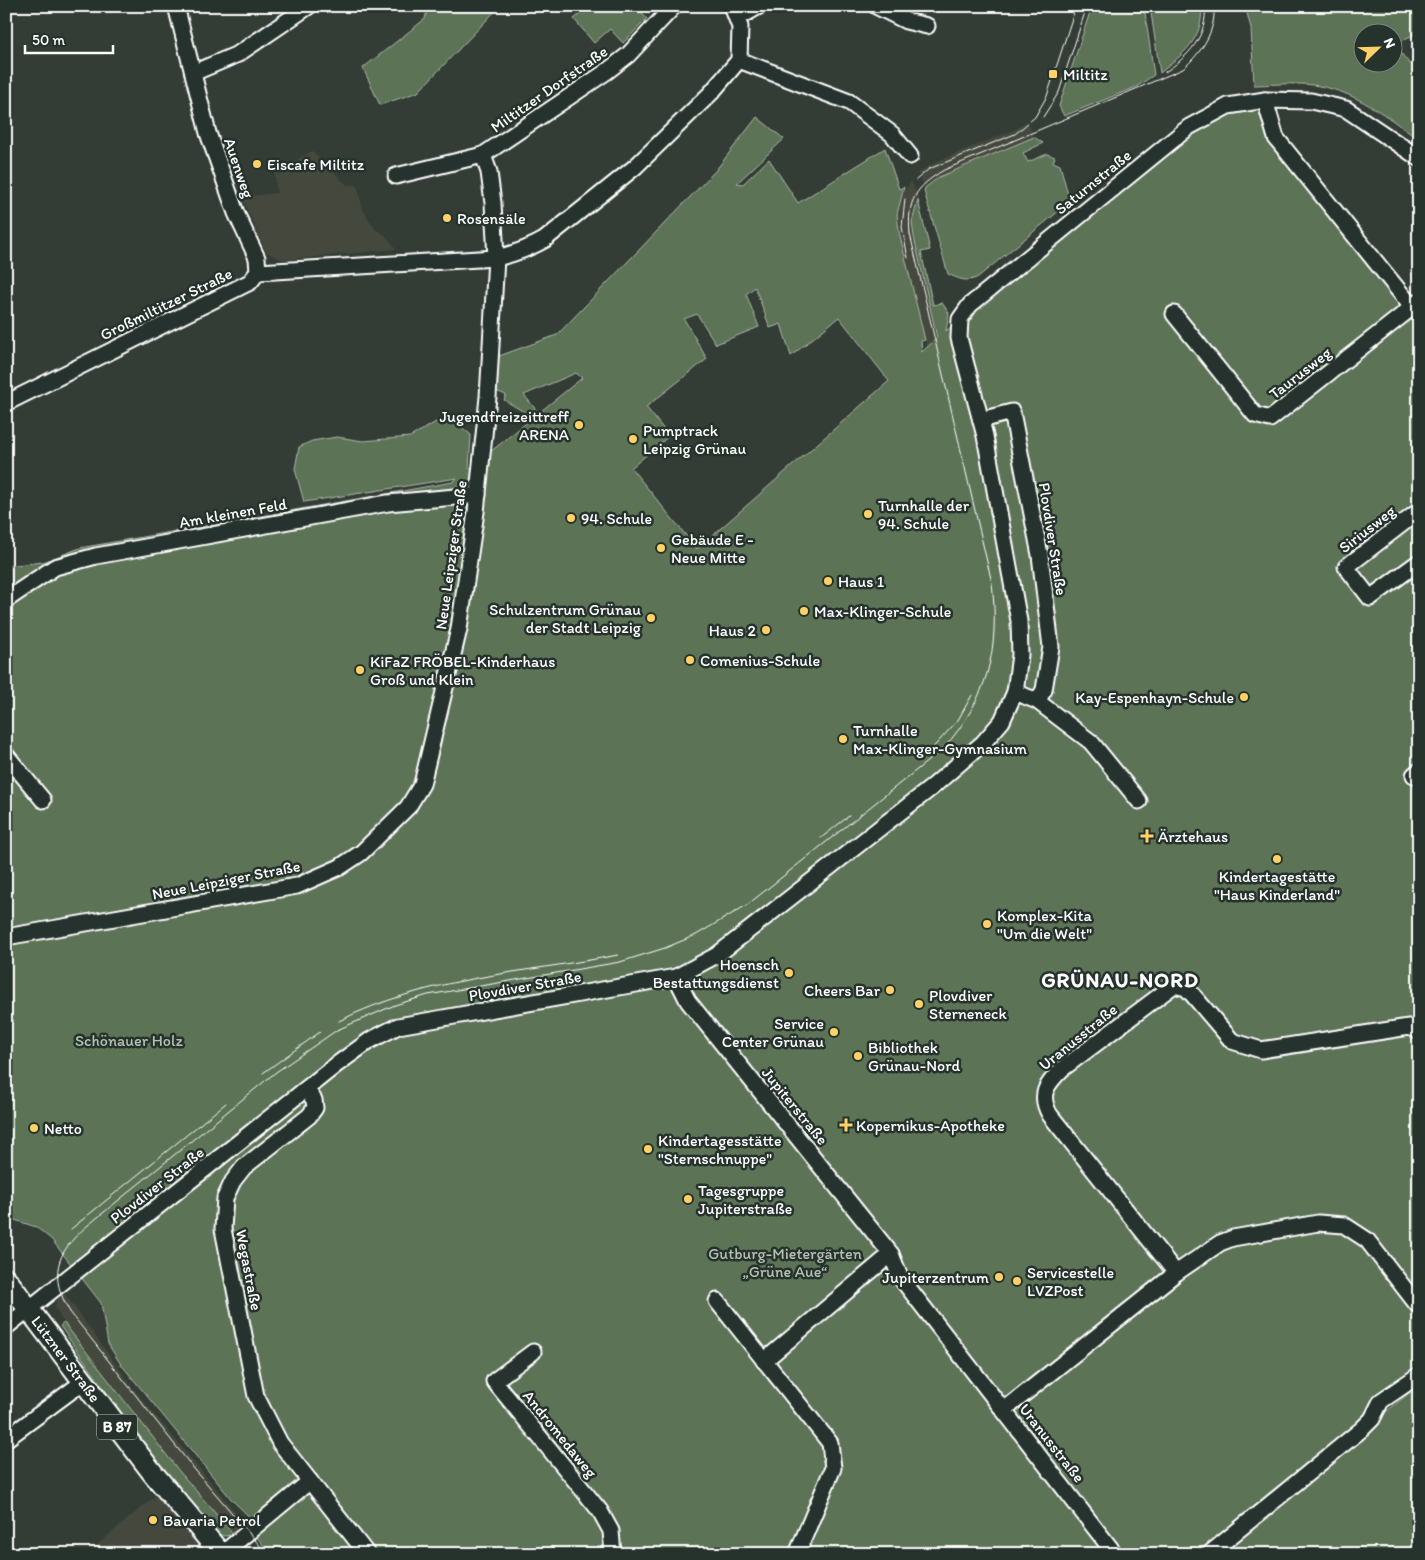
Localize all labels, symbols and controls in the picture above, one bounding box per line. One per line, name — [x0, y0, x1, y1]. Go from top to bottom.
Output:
scale bar — [25, 22, 112, 54]
north arrow — [1352, 22, 1402, 72]
text: 50 m — [32, 31, 65, 49]
text: N — [1380, 35, 1399, 51]
street label: Miltitzer Dorfstraße — [487, 41, 611, 136]
place label: Miltitz — [1063, 65, 1108, 84]
marker: Miltitz — [1047, 68, 1059, 80]
street label: Auenweg — [220, 135, 258, 201]
street label: Saturnstraße — [1051, 146, 1135, 218]
place label: Eiscafe Miltitz — [267, 155, 365, 174]
marker: Eiscafe Miltitz — [251, 158, 263, 170]
place label: Rosensäle — [457, 209, 526, 228]
marker: Rosensäle — [441, 212, 453, 224]
street label: Großmiltitzer Straße — [97, 264, 235, 344]
street label: Taurusweg — [1265, 342, 1335, 403]
place label: Jugendfreizeittreff ARENA — [439, 407, 569, 444]
marker: Jugendfreizeittreff ARENA — [573, 419, 585, 431]
place label: Pumptrack Leipzig Grünau — [643, 421, 747, 458]
marker: Pumptrack Leipzig Grünau — [627, 433, 639, 445]
street label: Neue Leipziger Straße — [431, 479, 471, 631]
street label: Plovdiver Straße — [1035, 481, 1071, 597]
street label: Am kleinen Feld — [178, 494, 289, 532]
place label: Turnhalle der 94. Schule — [878, 496, 970, 533]
street label: Siriusweg — [1335, 501, 1400, 557]
marker: Turnhalle der 94. Schule — [862, 508, 874, 520]
place label: 94. Schule — [581, 509, 652, 528]
marker: 94. Schule — [565, 512, 577, 524]
place label: Gebäude E - Neue Mitte — [671, 530, 754, 567]
marker: Gebäude E - Neue Mitte — [655, 542, 667, 554]
place label: Haus 1 — [838, 572, 885, 591]
marker: Haus 1 — [822, 575, 834, 587]
place label: Schulzentrum Grünau der Stadt Leipzig — [489, 600, 642, 637]
place label: Max-Klinger-Schule — [814, 602, 951, 621]
marker: Max-Klinger-Schule — [798, 605, 810, 617]
marker: Schulzentrum Grünau der Stadt Leipzig — [645, 612, 657, 624]
place label: Haus 2 — [709, 621, 757, 640]
marker: Haus 2 — [760, 624, 772, 636]
place label: Comenius-Schule — [700, 651, 821, 670]
place label: KiFaZ FRÖBEL-Kinderhaus Groß und Klein — [370, 652, 555, 689]
marker: Comenius-Schule — [684, 654, 696, 666]
marker: KiFaZ FRÖBEL-Kinderhaus Groß und Klein — [354, 664, 366, 676]
place label: Kay-Espenhayn-Schule — [1075, 688, 1234, 707]
marker: Kay-Espenhayn-Schule — [1238, 691, 1250, 703]
place label: Turnhalle Max-Klinger-Gymnasium — [853, 721, 1027, 758]
marker: Turnhalle Max-Klinger-Gymnasium — [837, 733, 849, 745]
place label: Ärztehaus — [1158, 827, 1228, 846]
marker: Ärztehaus — [1140, 829, 1154, 843]
marker: Kindertagestätte "Haus Kinderland" — [1271, 853, 1283, 865]
street label: Neue Leipziger Straße — [150, 856, 302, 904]
place label: Kindertagestätte "Haus Kinderland" — [1214, 867, 1340, 904]
place label: Komplex-Kita "Um die Welt" — [997, 906, 1092, 943]
marker: Komplex-Kita "Um die Welt" — [981, 918, 993, 930]
place label: Hoensch Bestattungsdienst — [653, 955, 779, 992]
street label: Plovdiver Straße — [467, 967, 583, 1005]
marker: Hoensch Bestattungsdienst — [783, 967, 795, 979]
district label: GRÜNAU-NORD — [1041, 967, 1199, 992]
place label: Cheers Bar — [804, 981, 881, 1000]
marker: Cheers Bar — [884, 984, 896, 996]
place label: Plovdiver Sterneneck — [929, 986, 1007, 1023]
marker: Plovdiver Sterneneck — [913, 998, 925, 1010]
street label: Uranusstraße — [1035, 1000, 1121, 1074]
place label: Service Center Grünau — [722, 1014, 824, 1051]
marker: Service Center Grünau — [828, 1026, 840, 1038]
park label: Schönauer Holz — [75, 1031, 184, 1050]
place label: Bibliothek Grünau-Nord — [868, 1038, 961, 1075]
marker: Bibliothek Grünau-Nord — [852, 1050, 864, 1062]
street label: Jupiterstraße — [758, 1063, 832, 1149]
place label: Kopernikus-Apotheke — [856, 1116, 1005, 1135]
place label: Netto — [44, 1119, 82, 1138]
marker: Kopernikus-Apotheke — [840, 1119, 852, 1131]
marker: Netto — [28, 1122, 40, 1134]
place label: Kindertagesstätte "Sternschnuppe" — [658, 1131, 782, 1168]
street label: Plovdiver Straße — [106, 1142, 208, 1228]
marker: Kindertagesstätte "Sternschnuppe" — [642, 1143, 654, 1155]
place label: Tagesgruppe Jupiterstraße — [698, 1181, 792, 1218]
marker: Tagesgruppe Jupiterstraße — [682, 1193, 694, 1205]
street label: Wegastraße — [232, 1228, 266, 1312]
park label: Gutburg-Mietergärten „Grüne Aue“ — [708, 1244, 862, 1281]
place label: Servicestelle LVZPost — [1027, 1263, 1114, 1300]
place label: Jupiterzentrum — [882, 1268, 989, 1287]
marker: Jupiterzentrum — [993, 1271, 1005, 1283]
marker: Servicestelle LVZPost — [1011, 1275, 1023, 1287]
street label: Lützner Straße — [27, 1312, 105, 1406]
street label: Andromedaweg — [519, 1386, 602, 1482]
street label: Uranusstraße — [1015, 1400, 1089, 1486]
road number: B 87 — [97, 1414, 137, 1440]
place label: Bavaria Petrol — [163, 1511, 261, 1530]
marker: Bavaria Petrol — [147, 1514, 159, 1526]

